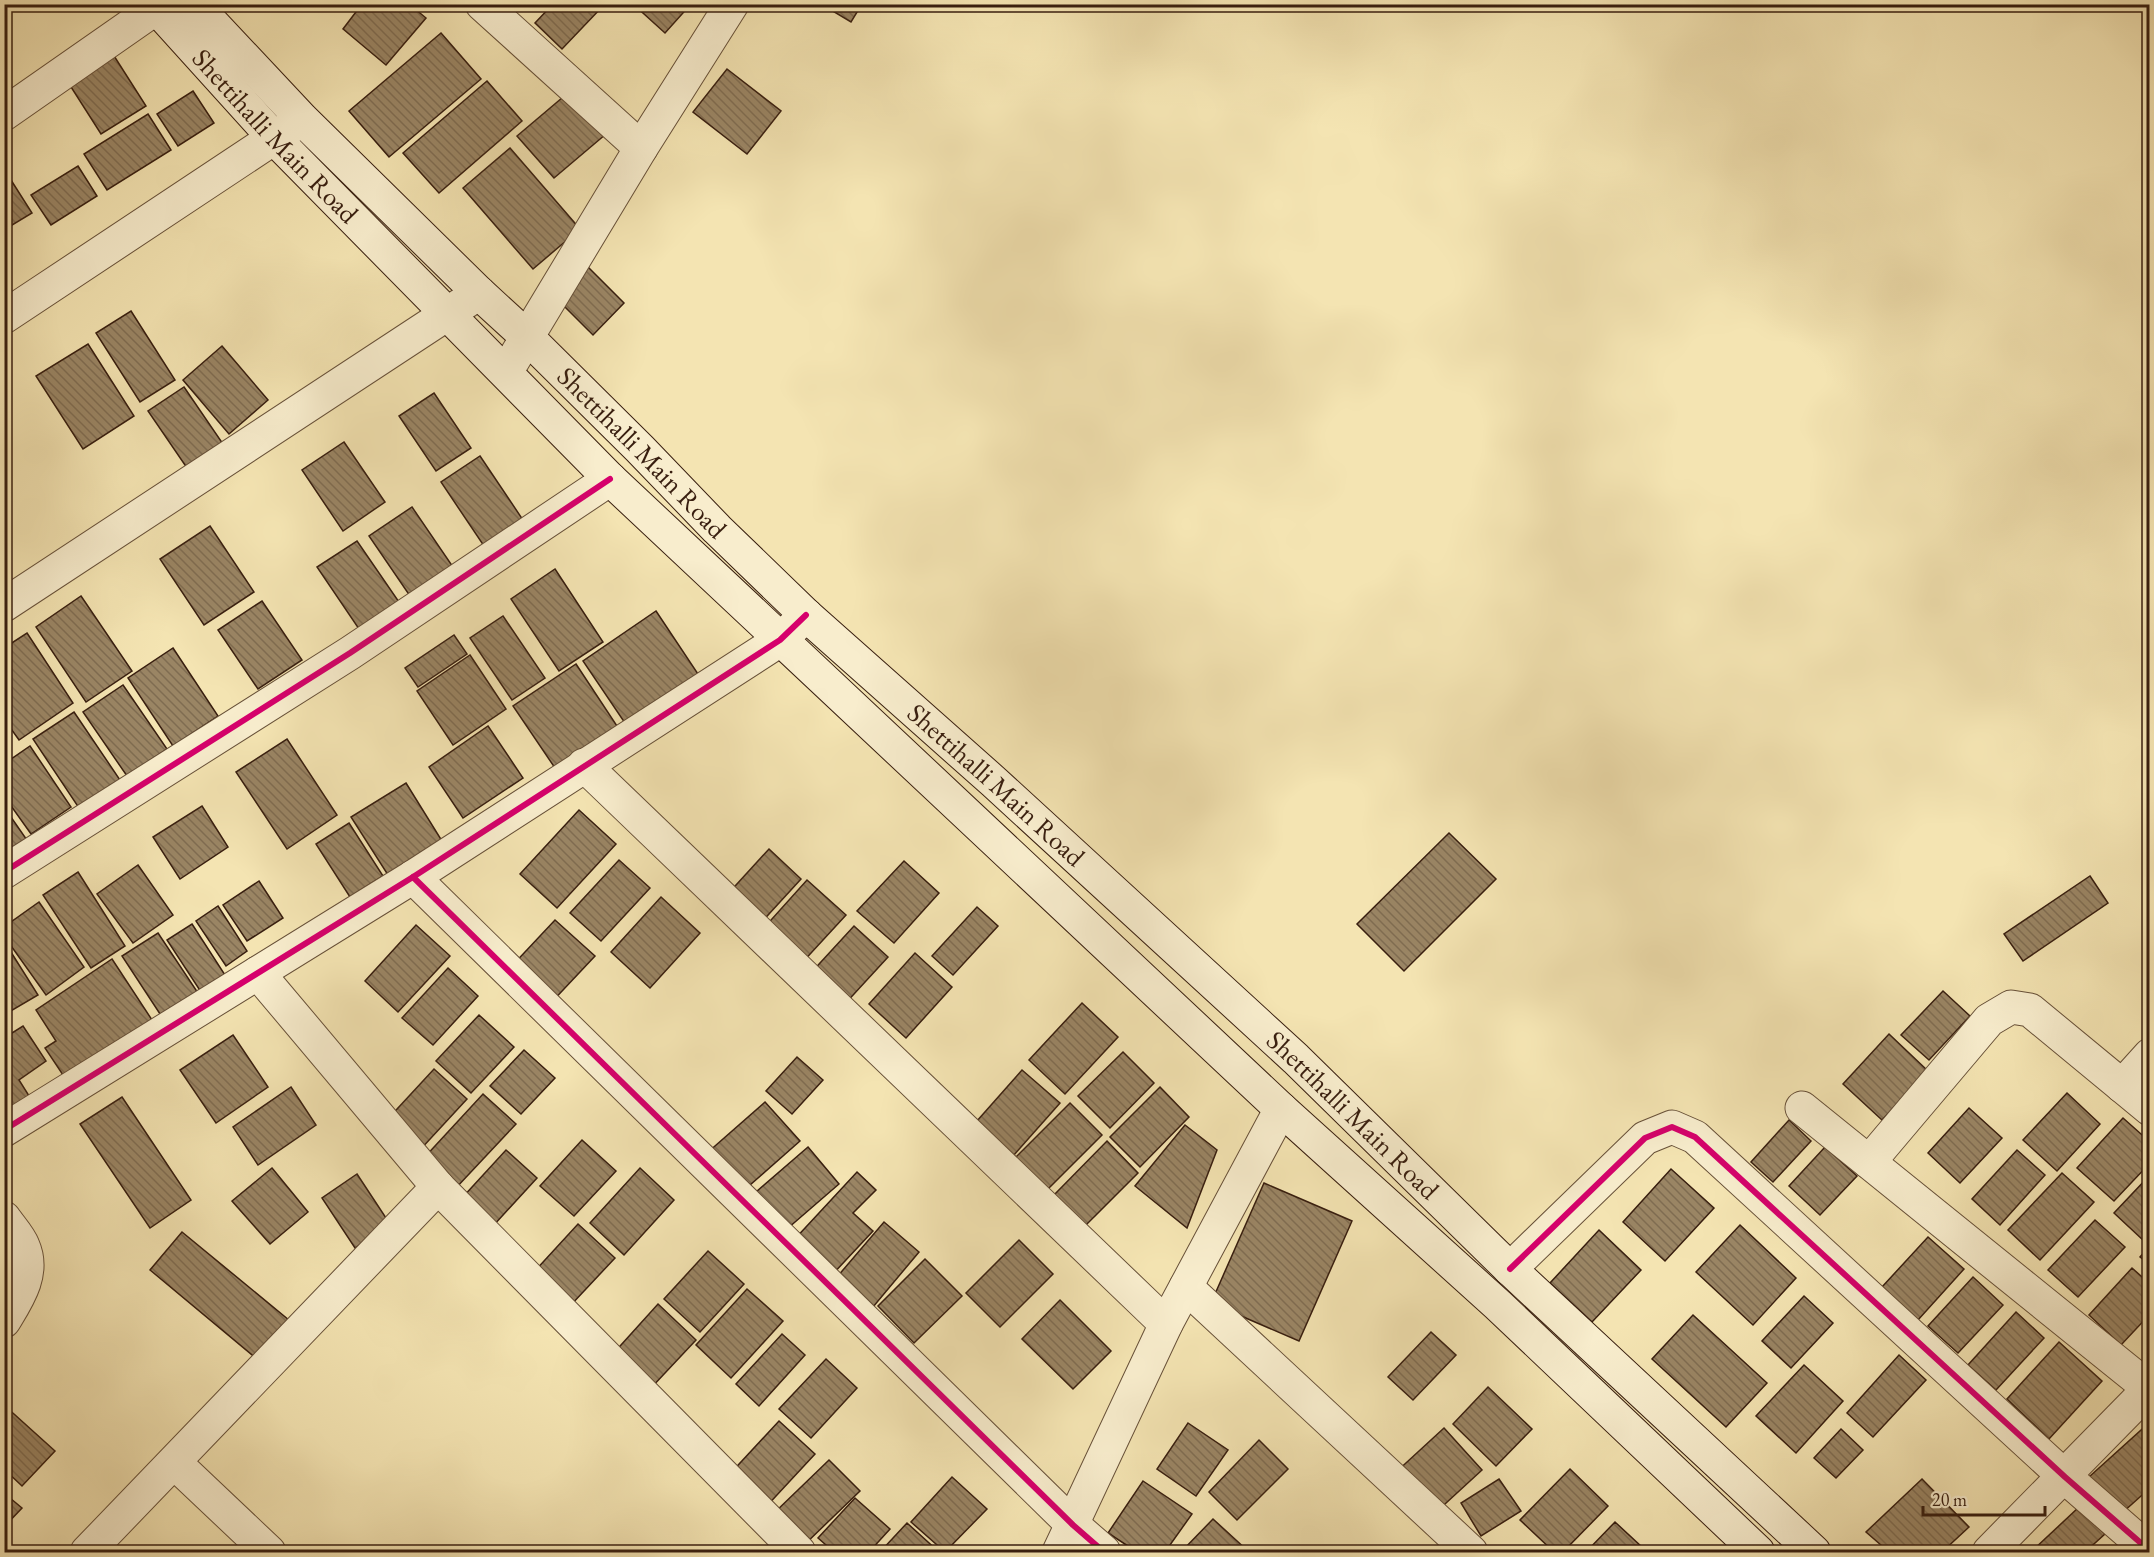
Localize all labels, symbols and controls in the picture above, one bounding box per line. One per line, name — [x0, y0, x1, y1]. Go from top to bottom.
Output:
street label: Shettihalli Main Road — [185, 41, 367, 231]
street label: Shettihalli Main Road — [550, 359, 735, 546]
street label: Shettihalli Main Road — [900, 695, 1093, 874]
street label: Shettihalli Main Road — [1259, 1023, 1447, 1207]
scale bar — [1923, 1479, 2044, 1517]
text: 20 m — [1932, 1488, 1967, 1511]

